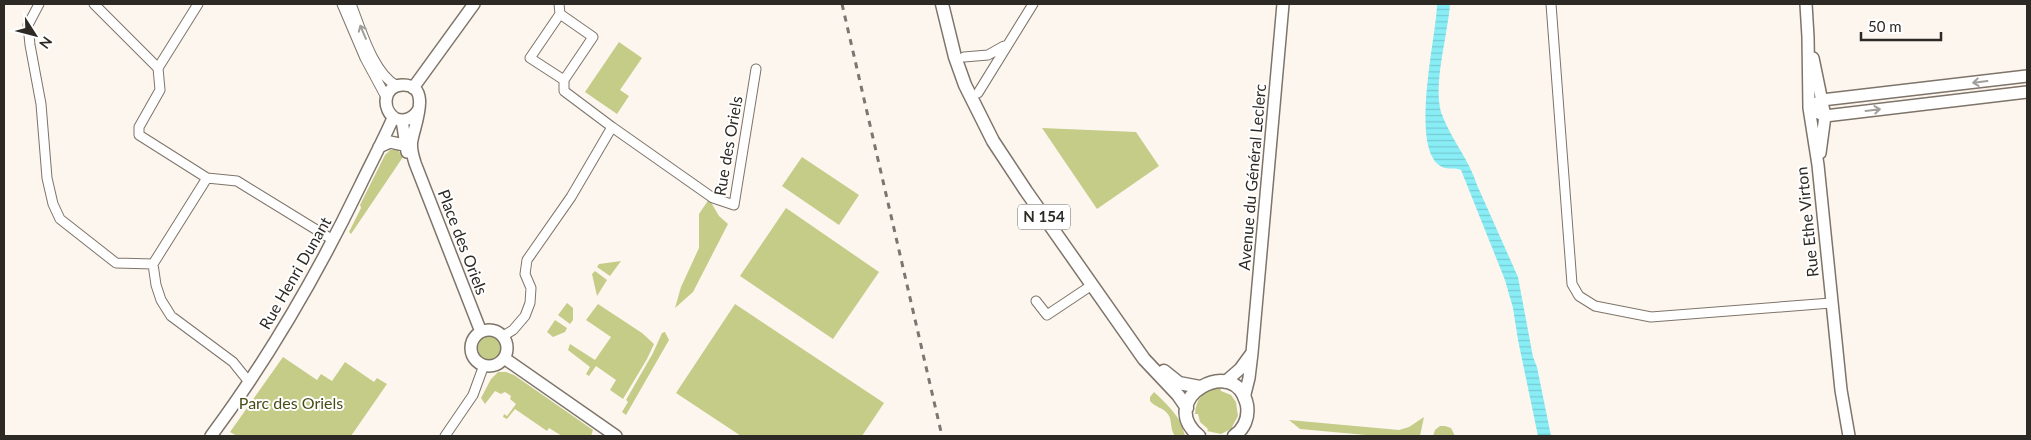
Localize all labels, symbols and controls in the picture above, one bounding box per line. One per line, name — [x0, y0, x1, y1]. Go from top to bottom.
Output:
north arrow — [10, 10, 60, 60]
scale bar — [1861, 10, 1941, 42]
text: 50 m — [1868, 17, 1902, 35]
one-way arrow — [358, 25, 367, 40]
text: N — [36, 34, 56, 52]
one-way arrow — [1973, 77, 1989, 87]
street label: Avenue du Général Leclerc — [1234, 83, 1269, 271]
street label: Rue des Oriels — [709, 94, 746, 197]
one-way arrow — [1865, 105, 1881, 115]
street label: Rue Ethe Virton — [1791, 166, 1822, 278]
street label: Place des Oriels — [435, 186, 492, 297]
road number: N 154 — [1018, 204, 1070, 230]
street label: Rue Henri Dunant — [255, 213, 335, 332]
park label: Parc des Oriels — [239, 393, 343, 412]

